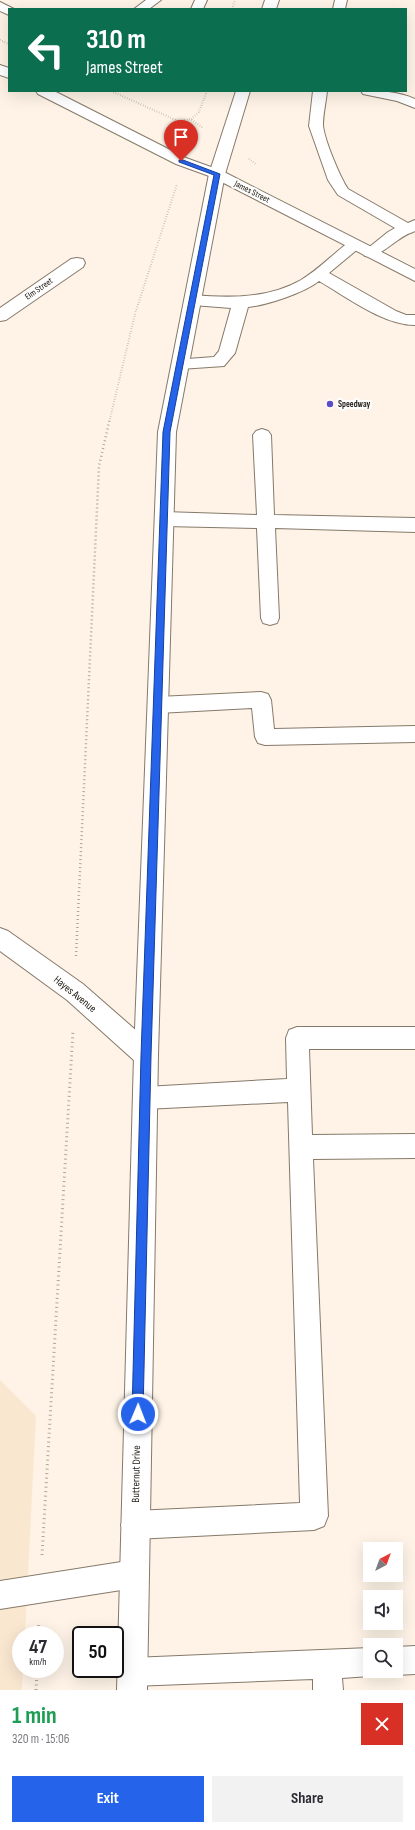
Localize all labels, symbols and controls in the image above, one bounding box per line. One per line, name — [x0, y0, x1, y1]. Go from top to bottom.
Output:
text: 310 m — [86, 23, 146, 56]
icon: left — [20, 24, 72, 76]
text: James Street — [86, 57, 163, 78]
pin — [164, 120, 198, 161]
icon: arrive — [170, 126, 192, 148]
street label: James Street — [232, 178, 272, 206]
street label: Elm Street — [23, 275, 55, 303]
marker: Speedway — [325, 399, 335, 409]
place label: Speedway — [338, 399, 371, 410]
street label: Hayes Avenue — [51, 973, 99, 1015]
position arrow — [117, 1393, 159, 1435]
street label: Butternut Drive — [129, 1445, 143, 1503]
north arrow — [363, 1542, 403, 1582]
map controls — [363, 1542, 403, 1678]
button: sound — [363, 1590, 403, 1630]
speed limit sign: 50 — [72, 1626, 124, 1678]
text: 47 — [29, 1635, 47, 1659]
button: search — [363, 1638, 403, 1678]
text: km/h — [29, 1656, 47, 1668]
text: 1 min — [12, 1701, 57, 1730]
button: close — [361, 1703, 403, 1745]
text: 320 m · 15:06 — [12, 1731, 69, 1747]
button: Exit — [12, 1776, 204, 1822]
button: Share — [212, 1776, 403, 1822]

